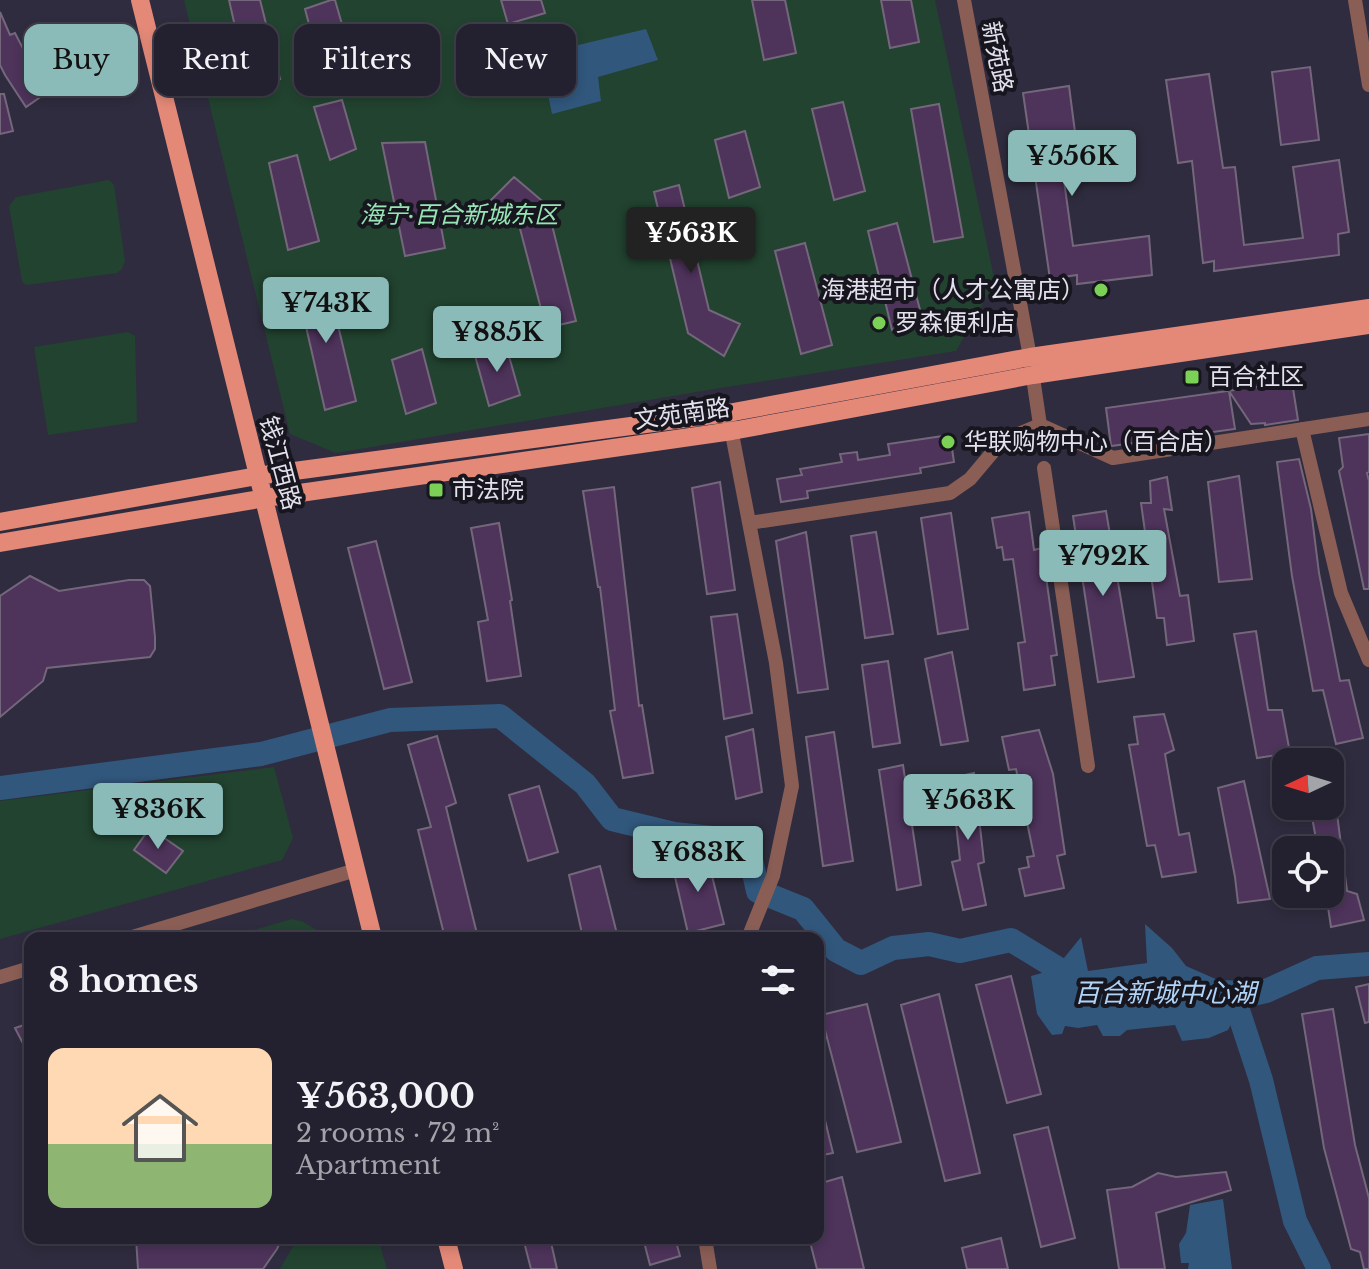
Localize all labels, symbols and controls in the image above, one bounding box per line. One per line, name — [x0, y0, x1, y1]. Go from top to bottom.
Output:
street label: 新苑路 — [976, 19, 1019, 95]
chip: Buy — [24, 24, 138, 96]
chip: Rent — [154, 24, 278, 96]
chip: Filters — [294, 24, 440, 96]
chip: New — [456, 24, 576, 96]
pin: ¥556K — [1016, 130, 1128, 198]
text: ¥556K — [1026, 140, 1118, 172]
park label: 海宁·百合新城东区 — [360, 200, 561, 229]
pin: ¥563K — [635, 207, 747, 275]
text: ¥563K — [644, 217, 738, 249]
place label: 海港超市（人才公寓店） — [821, 275, 1085, 304]
pin: ¥743K — [270, 277, 382, 345]
marker: 海港超市（人才公寓店） — [1092, 281, 1110, 299]
text: ¥743K — [281, 287, 371, 319]
pin: ¥885K — [441, 306, 553, 374]
place label: 罗森便利店 — [895, 308, 1015, 337]
marker: 罗森便利店 — [870, 314, 888, 332]
text: ¥885K — [451, 316, 543, 348]
place label: 百合社区 — [1208, 362, 1304, 391]
marker: 百合社区 — [1183, 368, 1201, 386]
street label: 文苑南路 — [632, 392, 731, 435]
street label: 钱江西路 — [254, 413, 307, 513]
place label: 华联购物中心（百合店） — [964, 427, 1228, 456]
marker: 华联购物中心（百合店） — [939, 433, 957, 451]
place label: 市法院 — [452, 475, 524, 504]
marker: 市法院 — [427, 481, 445, 499]
pin: ¥792K — [1047, 530, 1159, 598]
text: ¥792K — [1057, 540, 1149, 572]
north arrow — [1272, 748, 1344, 820]
map controls — [1272, 748, 1344, 908]
pin: ¥563K — [912, 774, 1024, 842]
pin: ¥836K — [102, 783, 214, 851]
text: ¥563K — [921, 784, 1015, 816]
text: ¥836K — [111, 793, 205, 825]
pin: ¥683K — [642, 826, 754, 894]
text: ¥683K — [651, 836, 745, 868]
button: locate — [1272, 836, 1344, 908]
icon: filters — [756, 958, 800, 1002]
text: 8 homes — [48, 959, 199, 1001]
water label: 百合新城中心湖 — [1074, 977, 1260, 1009]
text: ¥563,000 — [296, 1075, 475, 1117]
icon: home — [112, 1080, 208, 1176]
text: 2 rooms · 72 m² — [296, 1117, 499, 1149]
text: Apartment — [296, 1149, 441, 1181]

